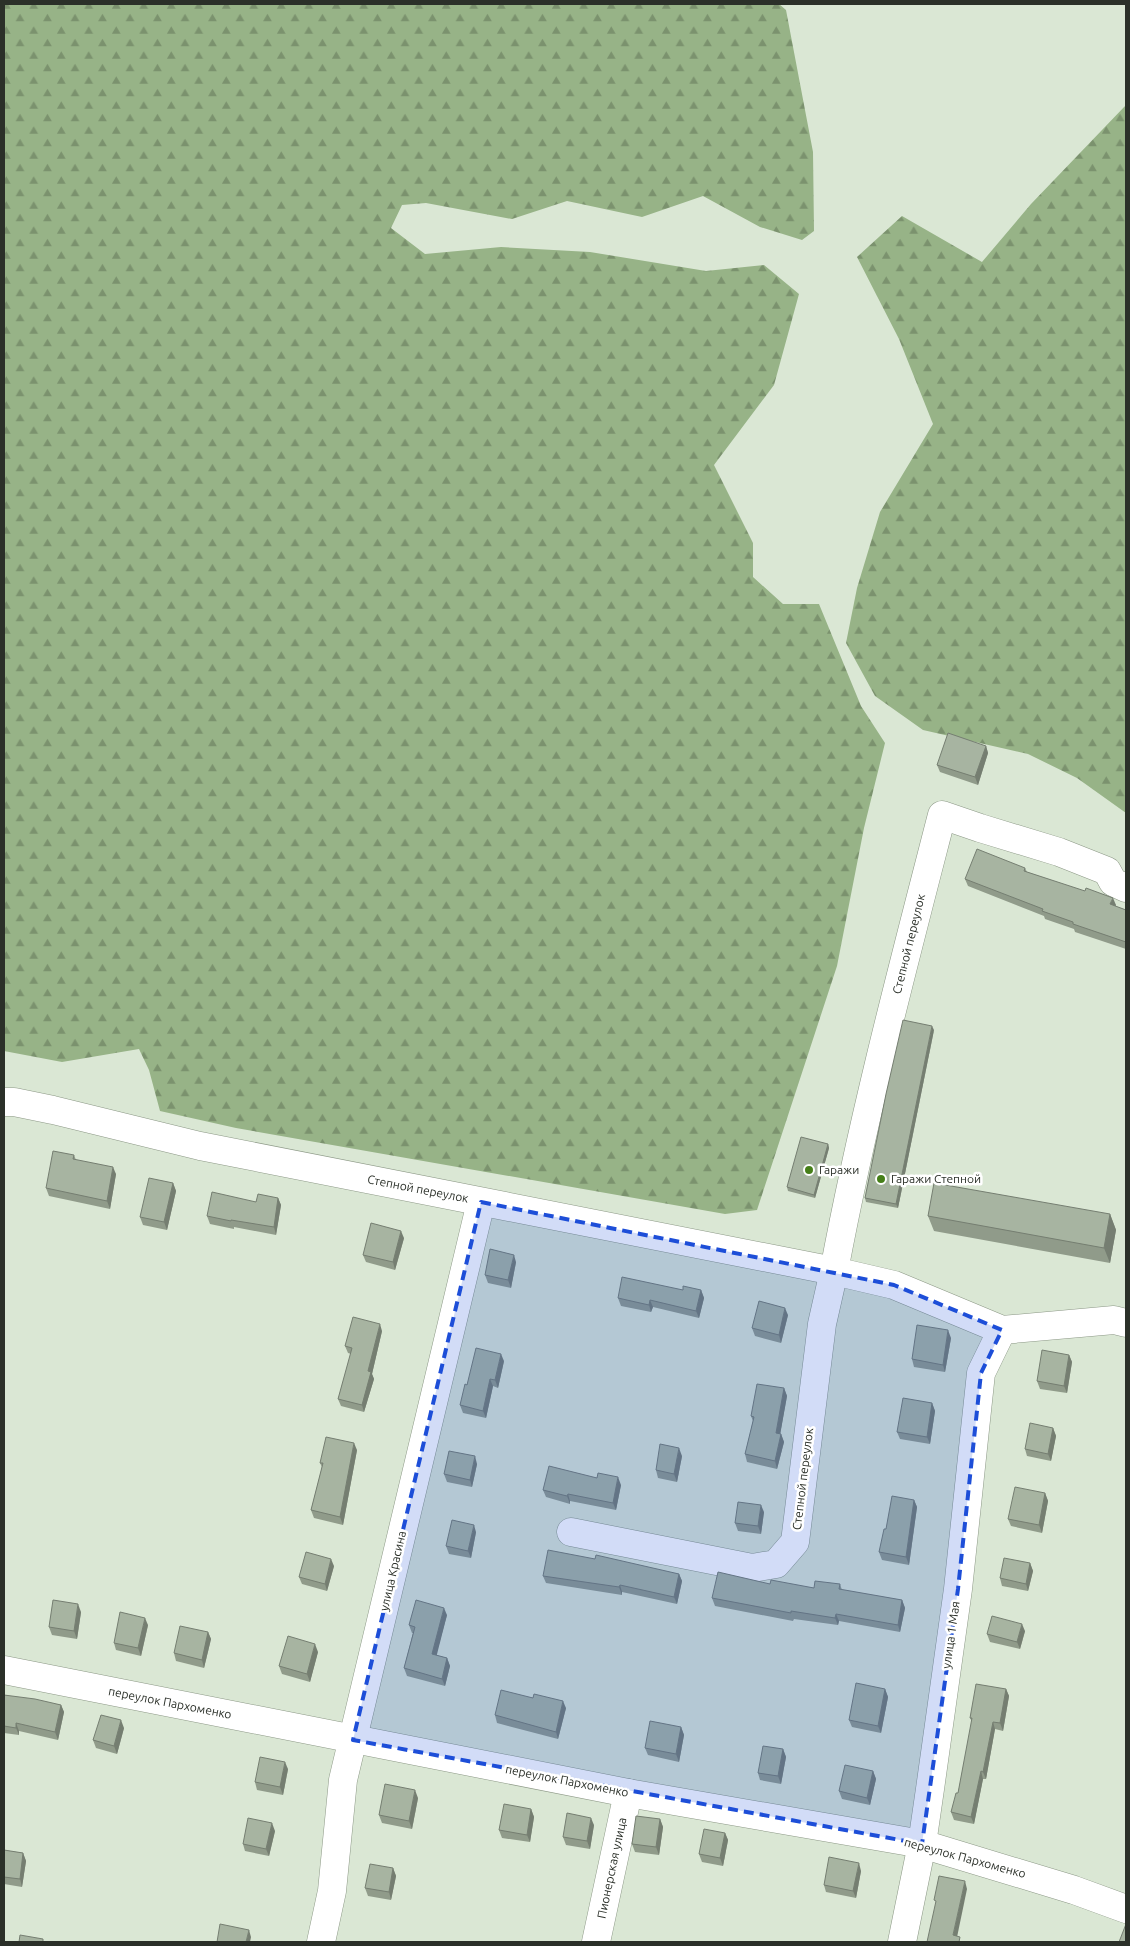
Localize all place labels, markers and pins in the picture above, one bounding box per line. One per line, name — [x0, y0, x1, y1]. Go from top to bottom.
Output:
place label: Гаражи — [819, 1163, 859, 1176]
marker: Гаражи — [803, 1164, 815, 1176]
place label: Гаражи Степной — [891, 1172, 981, 1185]
marker: Гаражи Степной — [875, 1173, 887, 1185]

